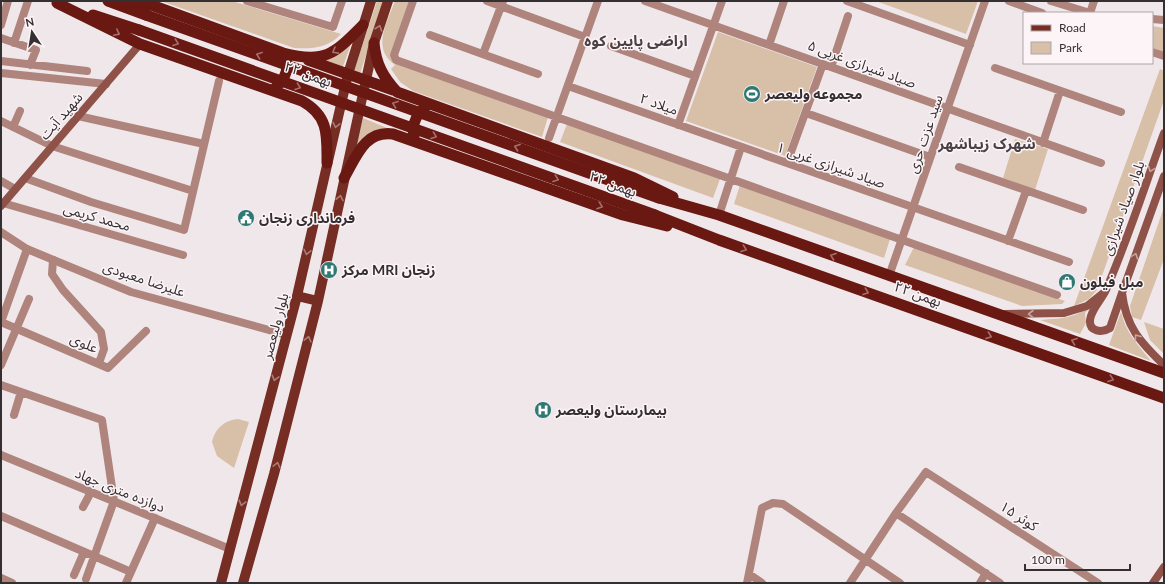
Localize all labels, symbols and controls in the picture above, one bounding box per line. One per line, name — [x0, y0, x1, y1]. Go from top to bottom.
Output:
north arrow — [12, 12, 52, 52]
legend — [1023, 12, 1153, 64]
text: N — [24, 14, 35, 29]
text: Road — [1059, 20, 1086, 35]
one-way arrow — [374, 25, 382, 32]
one-way arrow — [113, 28, 121, 36]
district label: اراضی پایین کوه — [584, 31, 688, 51]
street label: صیاد شیرازی غربی ۵ — [805, 36, 919, 92]
one-way arrow — [172, 38, 179, 47]
text: Park — [1059, 40, 1083, 55]
one-way arrow — [332, 47, 339, 54]
one-way arrow — [256, 51, 263, 60]
street label: ۲۲ بهمن — [282, 57, 334, 91]
one-way arrow — [295, 82, 302, 91]
sports icon: مجموعه ولیعصر — [742, 84, 762, 104]
place label: مجموعه ولیعصر — [764, 85, 862, 103]
street label: شهید آیت — [35, 89, 87, 143]
street label: میلاد ۲ — [638, 89, 680, 118]
street label: سید عزت حری — [903, 92, 947, 176]
one-way arrow — [391, 100, 398, 108]
one-way arrow — [332, 122, 340, 128]
one-way arrow — [430, 131, 437, 139]
district label: شهرک زیباشهر — [937, 134, 1036, 153]
street label: صیاد شیرازی غربی ۱ — [774, 138, 888, 192]
one-way arrow — [513, 144, 520, 152]
street label: بلوار صیاد شیرازی — [1098, 158, 1149, 258]
one-way arrow — [1147, 166, 1155, 173]
street label: ۲۲ بهمن — [587, 167, 639, 201]
one-way arrow — [553, 175, 560, 183]
one-way arrow — [336, 195, 344, 201]
street label: محمد کریمی — [61, 199, 133, 235]
one-way arrow — [596, 202, 603, 210]
public building icon: فرمانداری زنجان — [236, 208, 256, 228]
place label: فرمانداری زنجان — [259, 209, 355, 227]
one-way arrow — [740, 244, 747, 252]
one-way arrow — [303, 249, 311, 255]
one-way arrow — [830, 252, 837, 261]
one-way arrow — [1131, 253, 1139, 260]
street label: علیرضا معبودی — [101, 257, 187, 301]
hospital icon: مرکز MRI زنجان — [319, 260, 339, 280]
place label: مرکز MRI زنجان — [341, 261, 435, 279]
shop icon: مبل فیلون — [1057, 272, 1077, 292]
place label: مبل فیلون — [1080, 273, 1143, 290]
street label: ۲۲ بهمن — [892, 277, 944, 311]
one-way arrow — [863, 287, 870, 296]
street label: بلوار ولیعصر — [257, 291, 293, 362]
one-way arrow — [1028, 310, 1034, 319]
street label: علوی — [67, 329, 101, 357]
one-way arrow — [985, 331, 992, 339]
one-way arrow — [1135, 334, 1142, 341]
one-way arrow — [304, 335, 312, 342]
one-way arrow — [1071, 338, 1078, 346]
one-way arrow — [271, 374, 280, 381]
one-way arrow — [1108, 375, 1115, 383]
hospital icon: بیمارستان ولیعصر — [533, 400, 553, 420]
place label: بیمارستان ولیعصر — [555, 401, 667, 419]
one-way arrow — [272, 461, 280, 468]
street label: دوازده متری جهاد — [72, 464, 168, 516]
street label: ۱۵ کوثر — [997, 497, 1042, 535]
one-way arrow — [238, 500, 247, 507]
scale bar — [1025, 546, 1130, 572]
text: 100 m — [1031, 552, 1065, 567]

